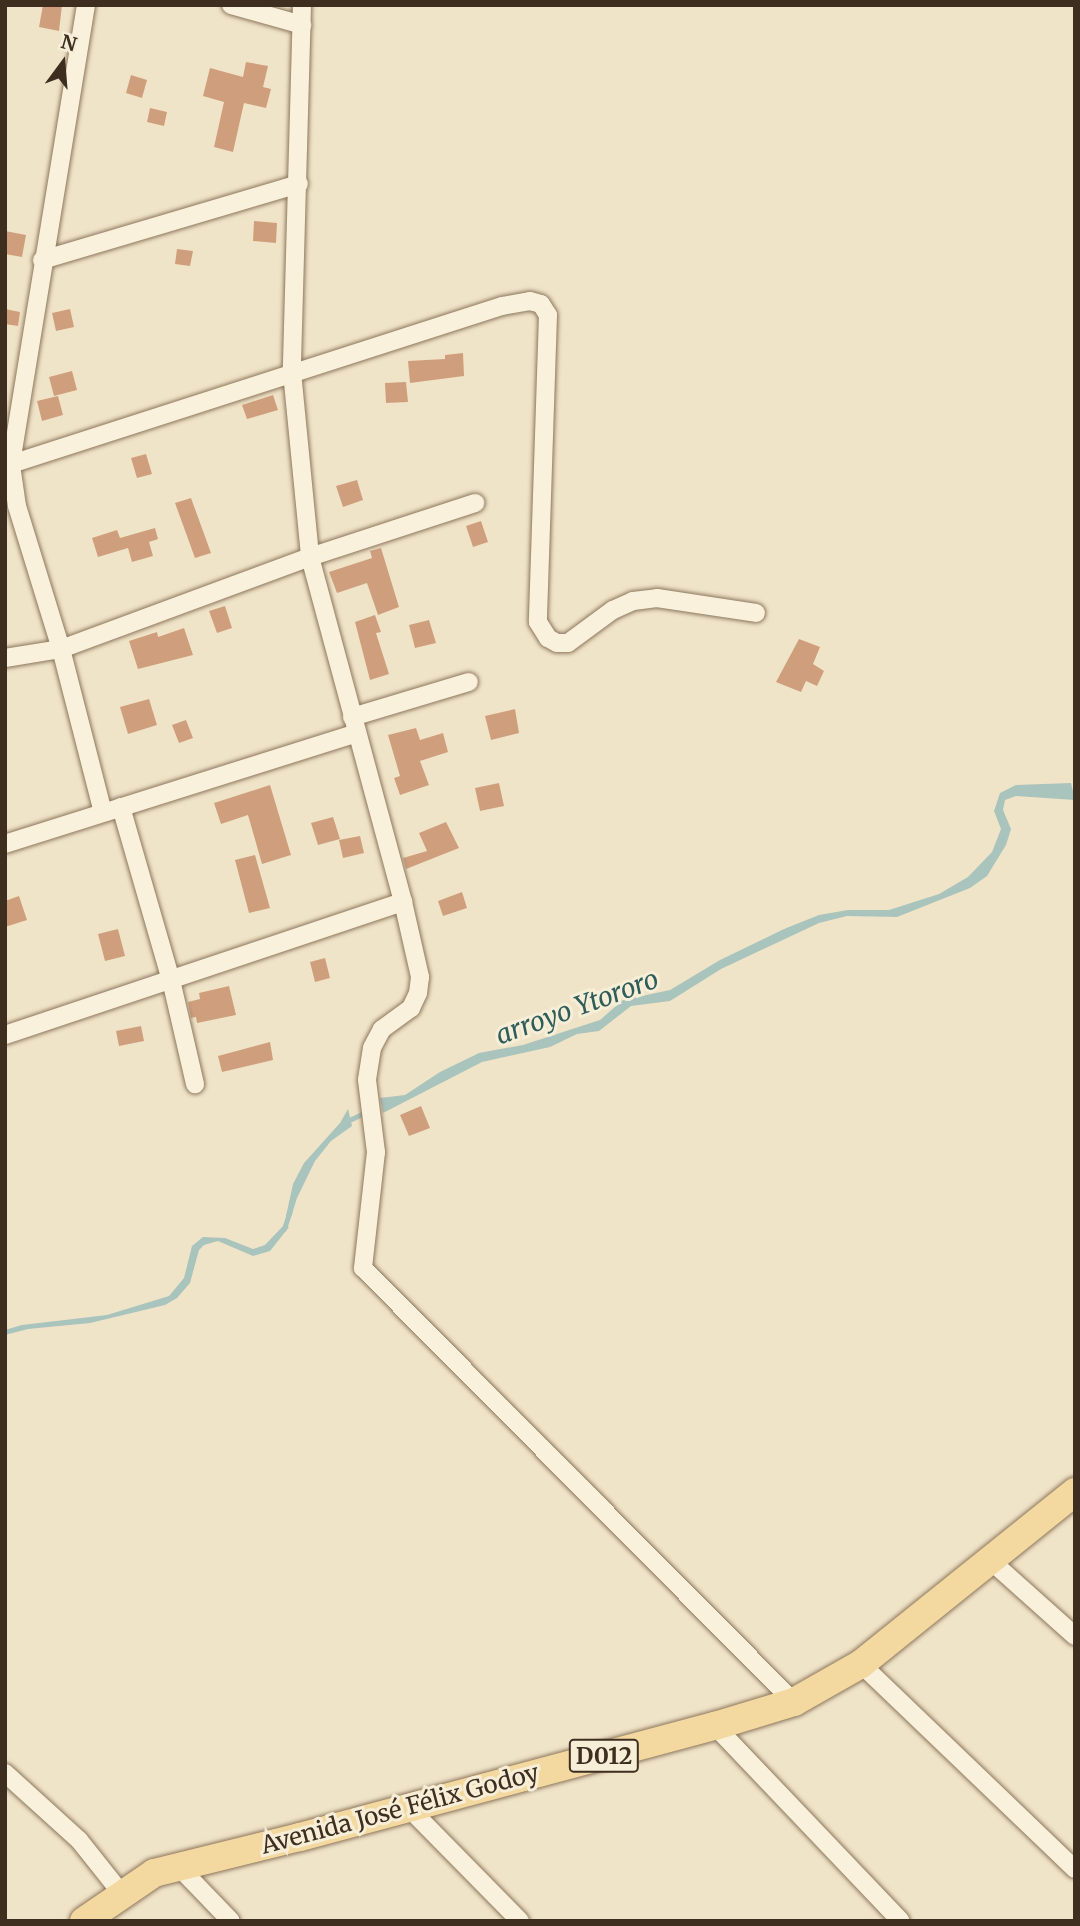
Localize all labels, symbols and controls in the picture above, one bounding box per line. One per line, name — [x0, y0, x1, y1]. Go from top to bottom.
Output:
north arrow — [28, 28, 98, 98]
text: N — [58, 29, 79, 56]
water label: arroyo Ytororo — [491, 963, 663, 1051]
road number: D012 — [567, 1736, 641, 1776]
street label: Avenida José Félix Godoy — [258, 1758, 542, 1860]

